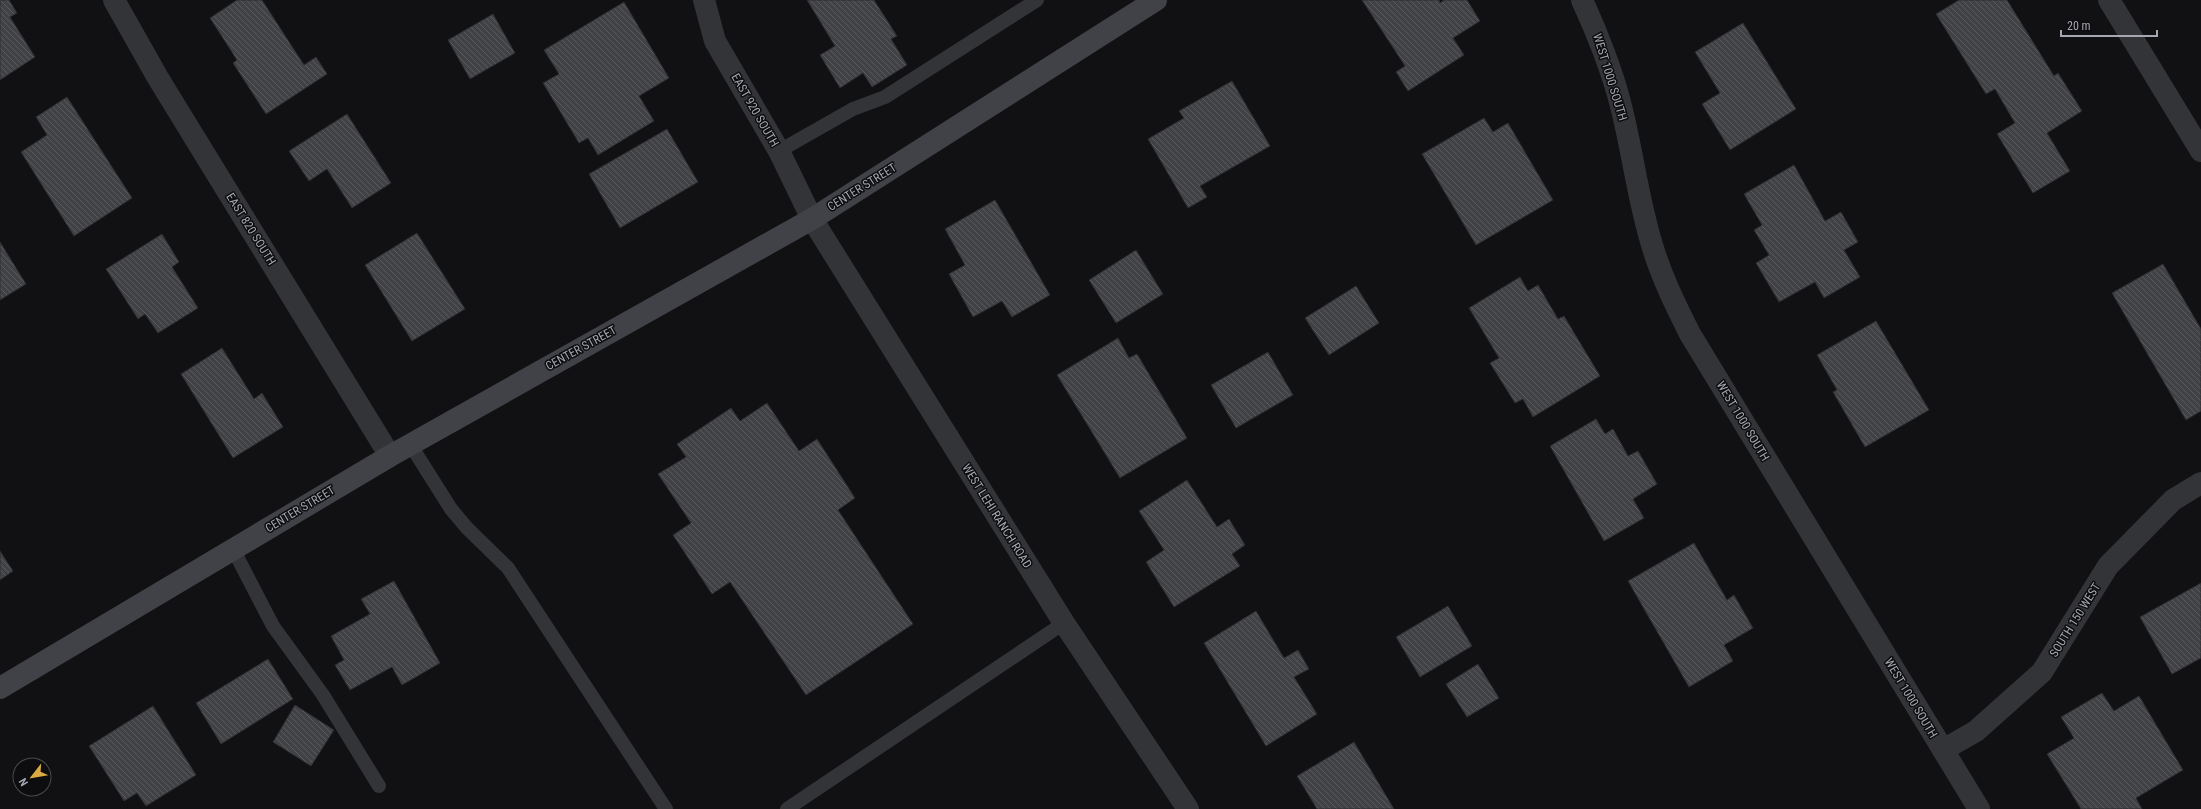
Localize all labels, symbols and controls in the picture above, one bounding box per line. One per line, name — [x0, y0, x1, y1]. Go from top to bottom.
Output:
scale bar — [2061, 12, 2157, 38]
text: 20 m — [2067, 19, 2091, 33]
street label: WEST 1000 SOUTH — [1590, 32, 1630, 122]
street label: EAST 920 SOUTH — [728, 71, 782, 149]
street label: CENTER STREET — [825, 160, 899, 214]
street label: EAST 820 SOUTH — [223, 190, 279, 268]
street label: CENTER STREET — [543, 323, 619, 373]
street label: WEST 1000 SOUTH — [1714, 379, 1772, 463]
street label: WEST LEHI RANCH ROAD — [959, 461, 1035, 571]
street label: CENTER STREET — [263, 483, 337, 535]
street label: SOUTH 150 WEST — [2047, 580, 2103, 660]
street label: WEST 1000 SOUTH — [1882, 656, 1940, 740]
north arrow — [12, 757, 52, 797]
text: N — [16, 775, 31, 788]

